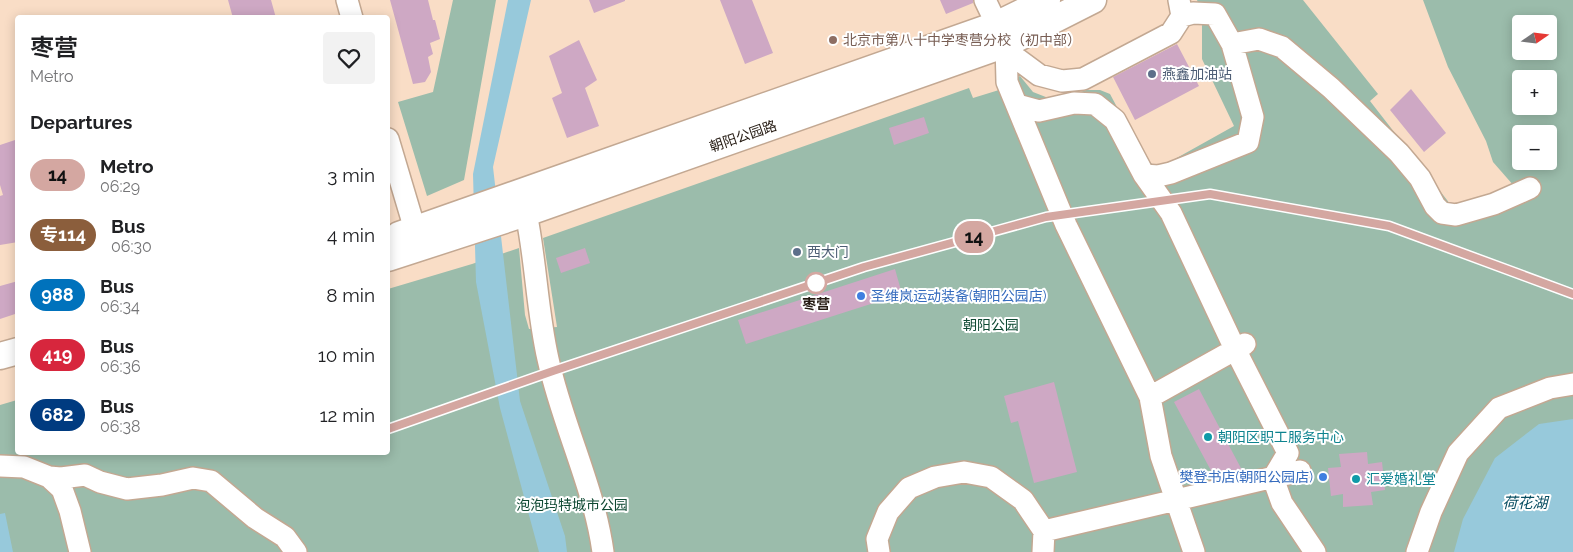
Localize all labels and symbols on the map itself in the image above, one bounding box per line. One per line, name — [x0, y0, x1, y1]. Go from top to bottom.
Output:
north arrow — [1512, 15, 1558, 60]
place label: 北京市第八十中学枣营分校（初中部） — [843, 32, 1081, 48]
marker: 北京市第八十中学枣营分校（初中部） — [827, 34, 839, 46]
place label: 燕鑫加油站 — [1162, 66, 1232, 82]
marker: 燕鑫加油站 — [1146, 68, 1158, 80]
street label: 朝阳公园路 — [707, 117, 779, 155]
line badge: 14 — [952, 221, 996, 253]
place label: 西大门 — [807, 244, 849, 260]
marker: 西大门 — [791, 246, 803, 258]
marker: 枣营 — [805, 272, 827, 294]
place label: 圣维岚运动装备(朝阳公园店) — [871, 288, 1047, 304]
marker: 圣维岚运动装备(朝阳公园店) — [855, 290, 867, 302]
place label: 枣营 — [802, 296, 830, 312]
park label: 朝阳公园 — [963, 317, 1019, 333]
place label: 朝阳区职工服务中心 — [1218, 429, 1344, 445]
marker: 朝阳区职工服务中心 — [1202, 431, 1214, 443]
place label: 樊登书店(朝阳公园店) — [1179, 469, 1313, 485]
marker: 樊登书店(朝阳公园店) — [1317, 471, 1329, 483]
place label: 汇爱婚礼堂 — [1366, 471, 1436, 487]
marker: 汇爱婚礼堂 — [1350, 473, 1362, 485]
water label: 荷花湖 — [1502, 494, 1549, 512]
park label: 泡泡玛特城市公园 — [516, 497, 628, 513]

